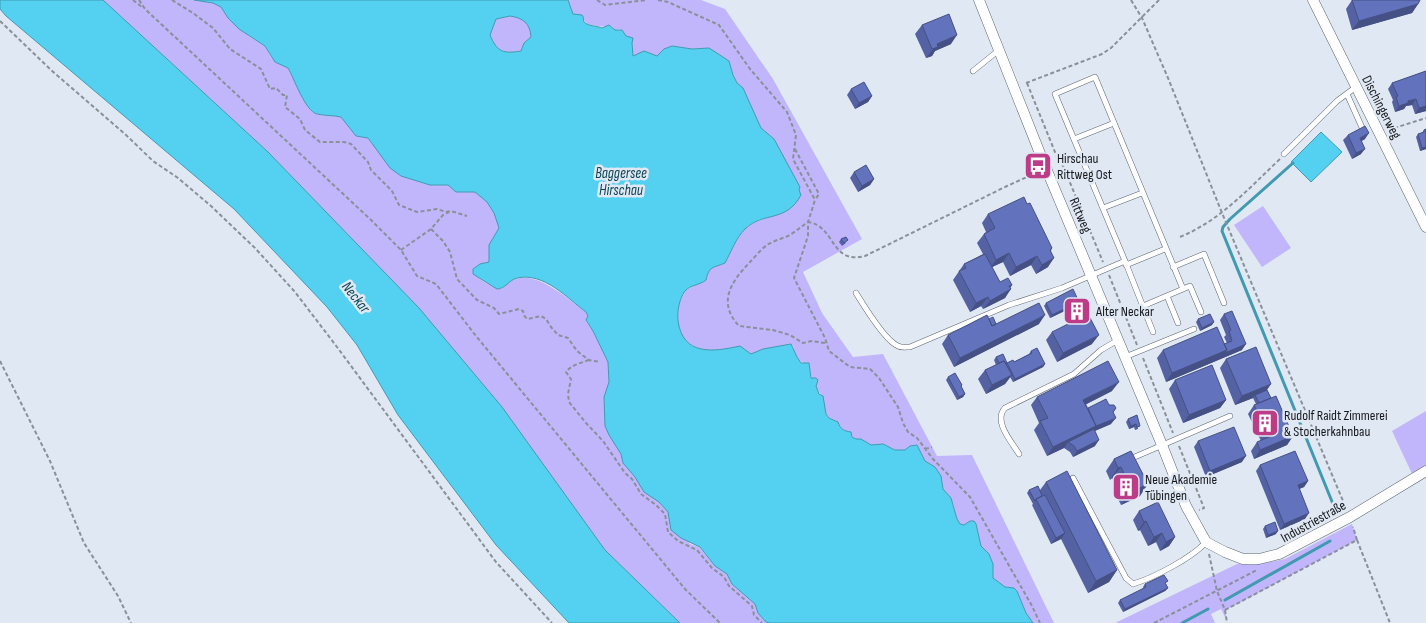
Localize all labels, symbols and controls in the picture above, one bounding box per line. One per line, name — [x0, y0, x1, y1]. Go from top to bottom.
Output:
street label: Dischingerweg — [1358, 73, 1405, 142]
place label: Hirschau Rittweg Ost — [1057, 150, 1112, 183]
bus stop icon: Hirschau Rittweg Ost — [1023, 151, 1053, 181]
water label: Baggersee Hirschau — [595, 164, 647, 200]
street label: Rittweg — [1066, 195, 1096, 236]
water label: Neckar — [337, 278, 374, 317]
building icon: Alter Neckar — [1062, 296, 1092, 326]
place label: Alter Neckar — [1095, 303, 1154, 320]
place label: Rudolf Raidt Zimmerei & Stocherkahnbau — [1284, 407, 1388, 440]
building icon: Rudolf Raidt Zimmerei & Stocherkahnbau — [1250, 408, 1280, 438]
place label: Neue Akademie Tübingen — [1145, 471, 1217, 504]
building icon: Neue Akademie Tübingen — [1111, 472, 1141, 502]
street label: Industriestraße — [1278, 497, 1349, 546]

